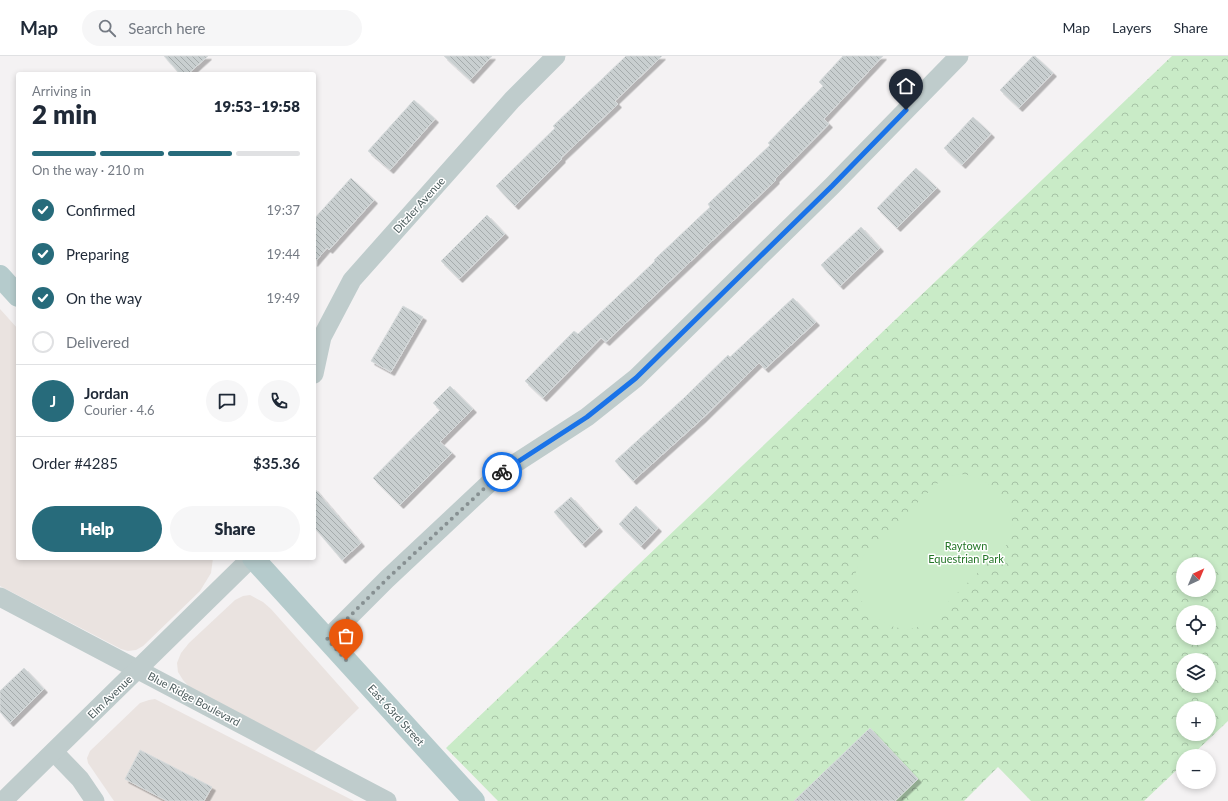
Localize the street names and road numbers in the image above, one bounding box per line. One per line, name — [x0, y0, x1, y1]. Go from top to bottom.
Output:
street label: Ditzler Avenue — [390, 174, 447, 235]
street label: Blue Ridge Boulevard — [146, 669, 243, 728]
street label: Elm Avenue — [85, 672, 135, 721]
street label: East 63rd Street — [366, 681, 427, 748]

